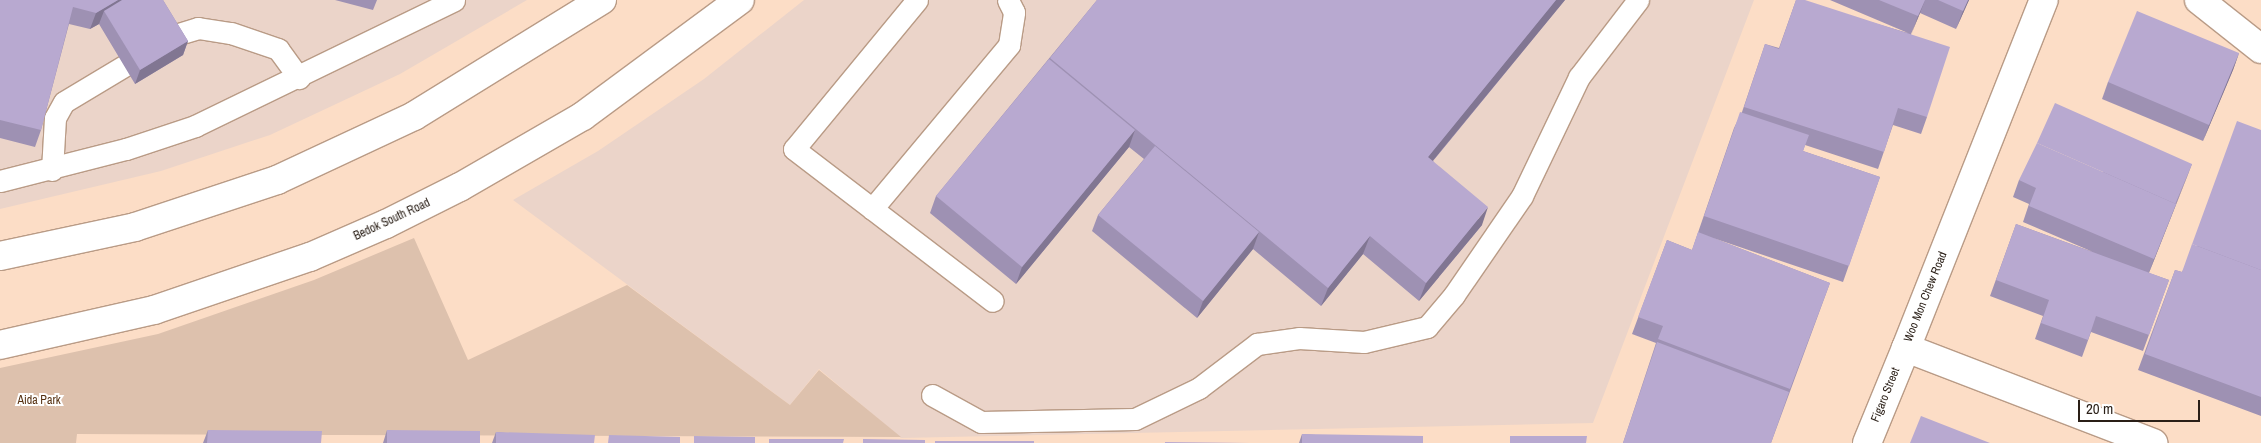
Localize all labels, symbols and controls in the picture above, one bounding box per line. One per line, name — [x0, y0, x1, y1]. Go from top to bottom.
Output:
street label: Bedok South Road — [352, 196, 432, 244]
street label: Woo Mon Chew Road — [1901, 250, 1951, 344]
street label: Figaro Street — [1869, 366, 1903, 424]
scale bar — [2081, 390, 2204, 422]
park label: Aida Park — [17, 394, 61, 408]
text: 20 m — [2086, 398, 2113, 419]

